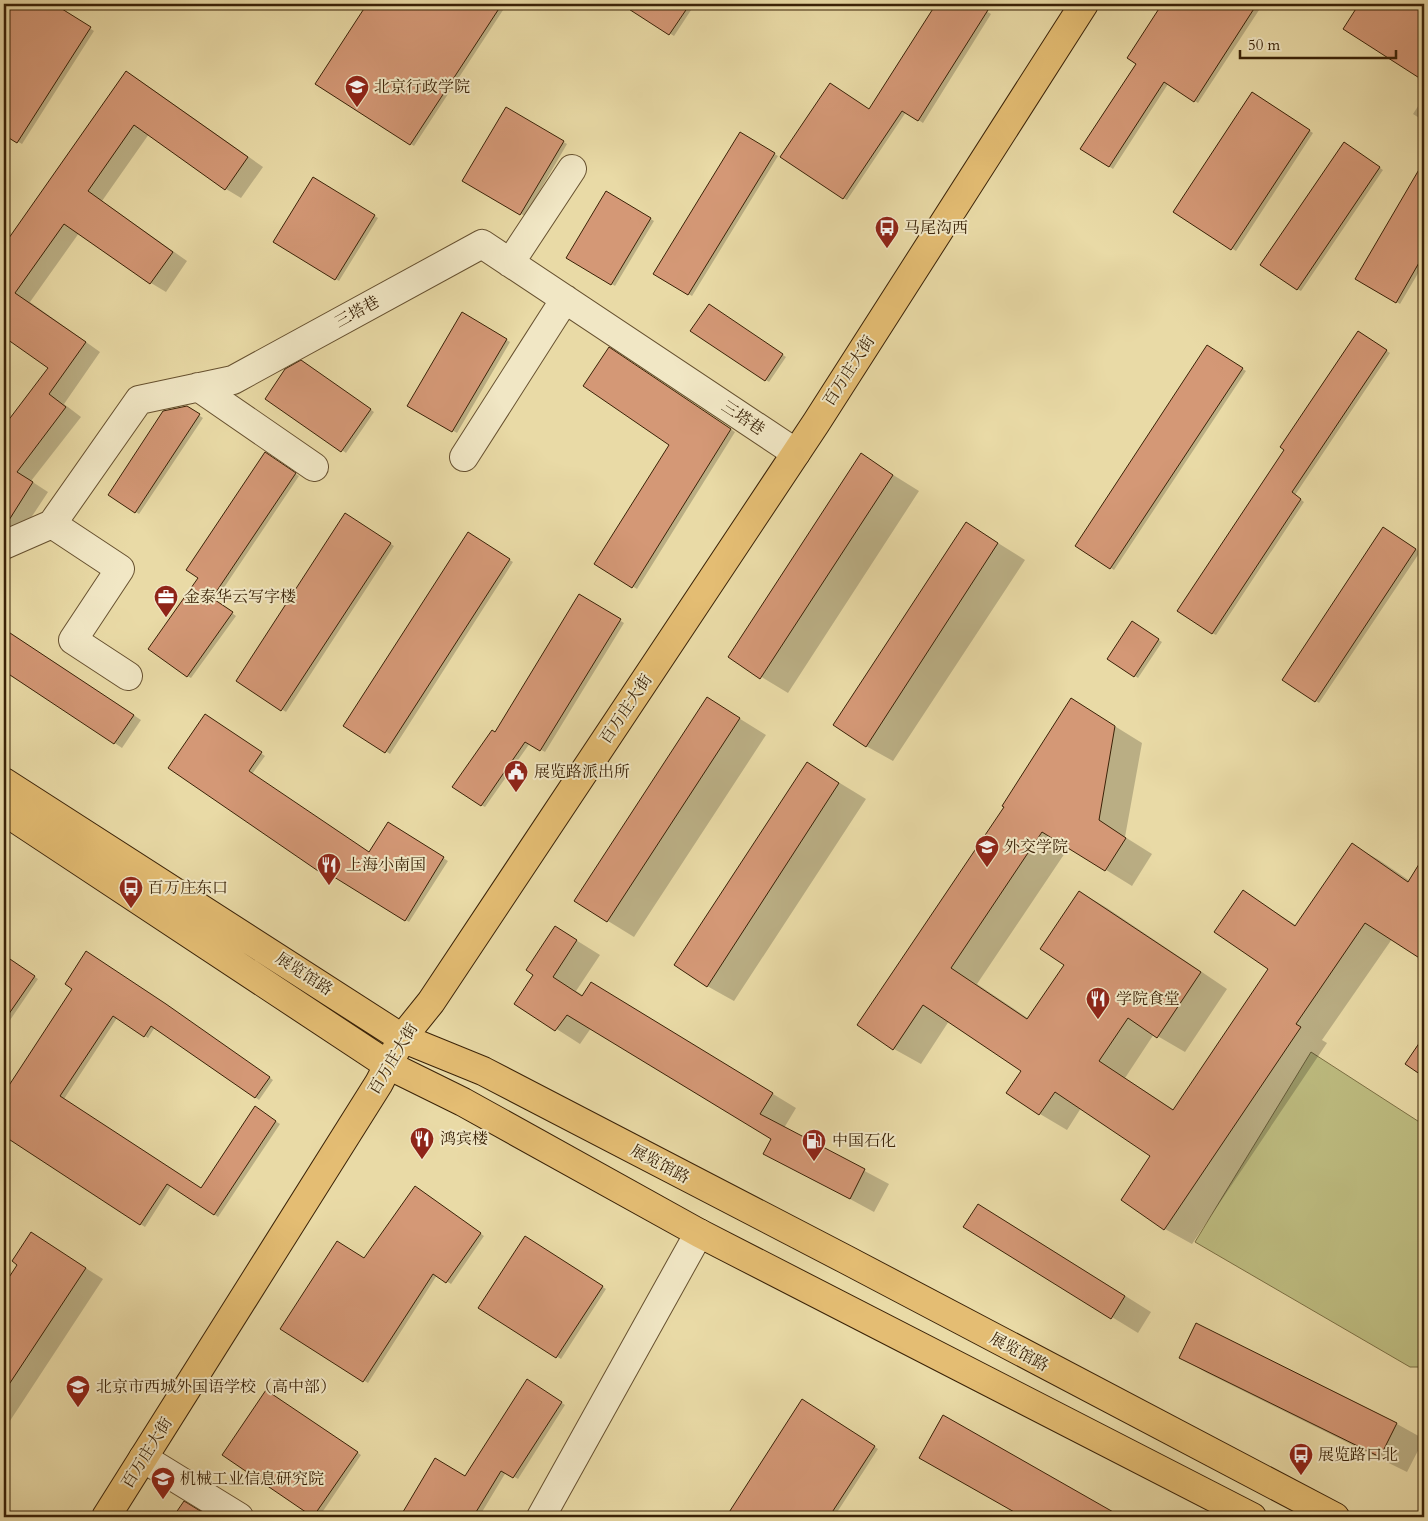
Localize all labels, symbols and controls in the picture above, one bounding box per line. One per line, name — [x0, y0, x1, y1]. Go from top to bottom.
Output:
scale bar — [1240, 28, 1397, 60]
text: 50 m — [1248, 35, 1280, 55]
school or university icon: 北京行政学院 — [344, 74, 370, 108]
place label: 北京行政学院 — [374, 76, 470, 98]
bus stop icon: 马尾沟西 — [874, 215, 900, 249]
place label: 马尾沟西 — [904, 217, 968, 239]
street label: 三塔巷 — [331, 291, 383, 333]
street label: 百万庄大街 — [818, 331, 880, 411]
street label: 三塔巷 — [717, 395, 769, 441]
office icon: 金泰华云写字楼 — [153, 584, 179, 618]
place label: 金泰华云写字楼 — [184, 586, 296, 608]
street label: 百万庄大街 — [595, 670, 657, 748]
public building icon: 展览路派出所 — [503, 759, 529, 793]
place label: 展览路派出所 — [534, 761, 630, 783]
school or university icon: 外交学院 — [974, 834, 1000, 868]
place label: 外交学院 — [1004, 836, 1068, 858]
restaurant icon: 上海小南国 — [316, 852, 342, 886]
place label: 上海小南国 — [346, 854, 426, 876]
bus stop icon: 百万庄东口 — [118, 875, 144, 909]
place label: 百万庄东口 — [148, 877, 228, 899]
street label: 展览馆路 — [271, 947, 337, 1001]
restaurant icon: 学院食堂 — [1085, 986, 1111, 1020]
place label: 学院食堂 — [1116, 988, 1180, 1010]
street label: 百万庄大街 — [363, 1019, 423, 1099]
restaurant icon: 鸿宾楼 — [409, 1126, 435, 1160]
place label: 鸿宾楼 — [440, 1128, 488, 1150]
fuel station icon: 中国石化 — [801, 1128, 827, 1162]
place label: 中国石化 — [832, 1130, 896, 1152]
street label: 展览馆路 — [627, 1139, 693, 1189]
street label: 展览馆路 — [986, 1327, 1052, 1377]
school or university icon: 北京市西城外国语学校（高中部） — [65, 1374, 91, 1408]
place label: 北京市西城外国语学校（高中部） — [96, 1376, 336, 1398]
street label: 百万庄大街 — [116, 1413, 178, 1493]
bus stop icon: 展览路口北 — [1288, 1442, 1314, 1476]
place label: 展览路口北 — [1318, 1444, 1398, 1466]
school or university icon: 机械工业信息研究院 — [150, 1466, 176, 1500]
place label: 机械工业信息研究院 — [180, 1468, 324, 1490]

